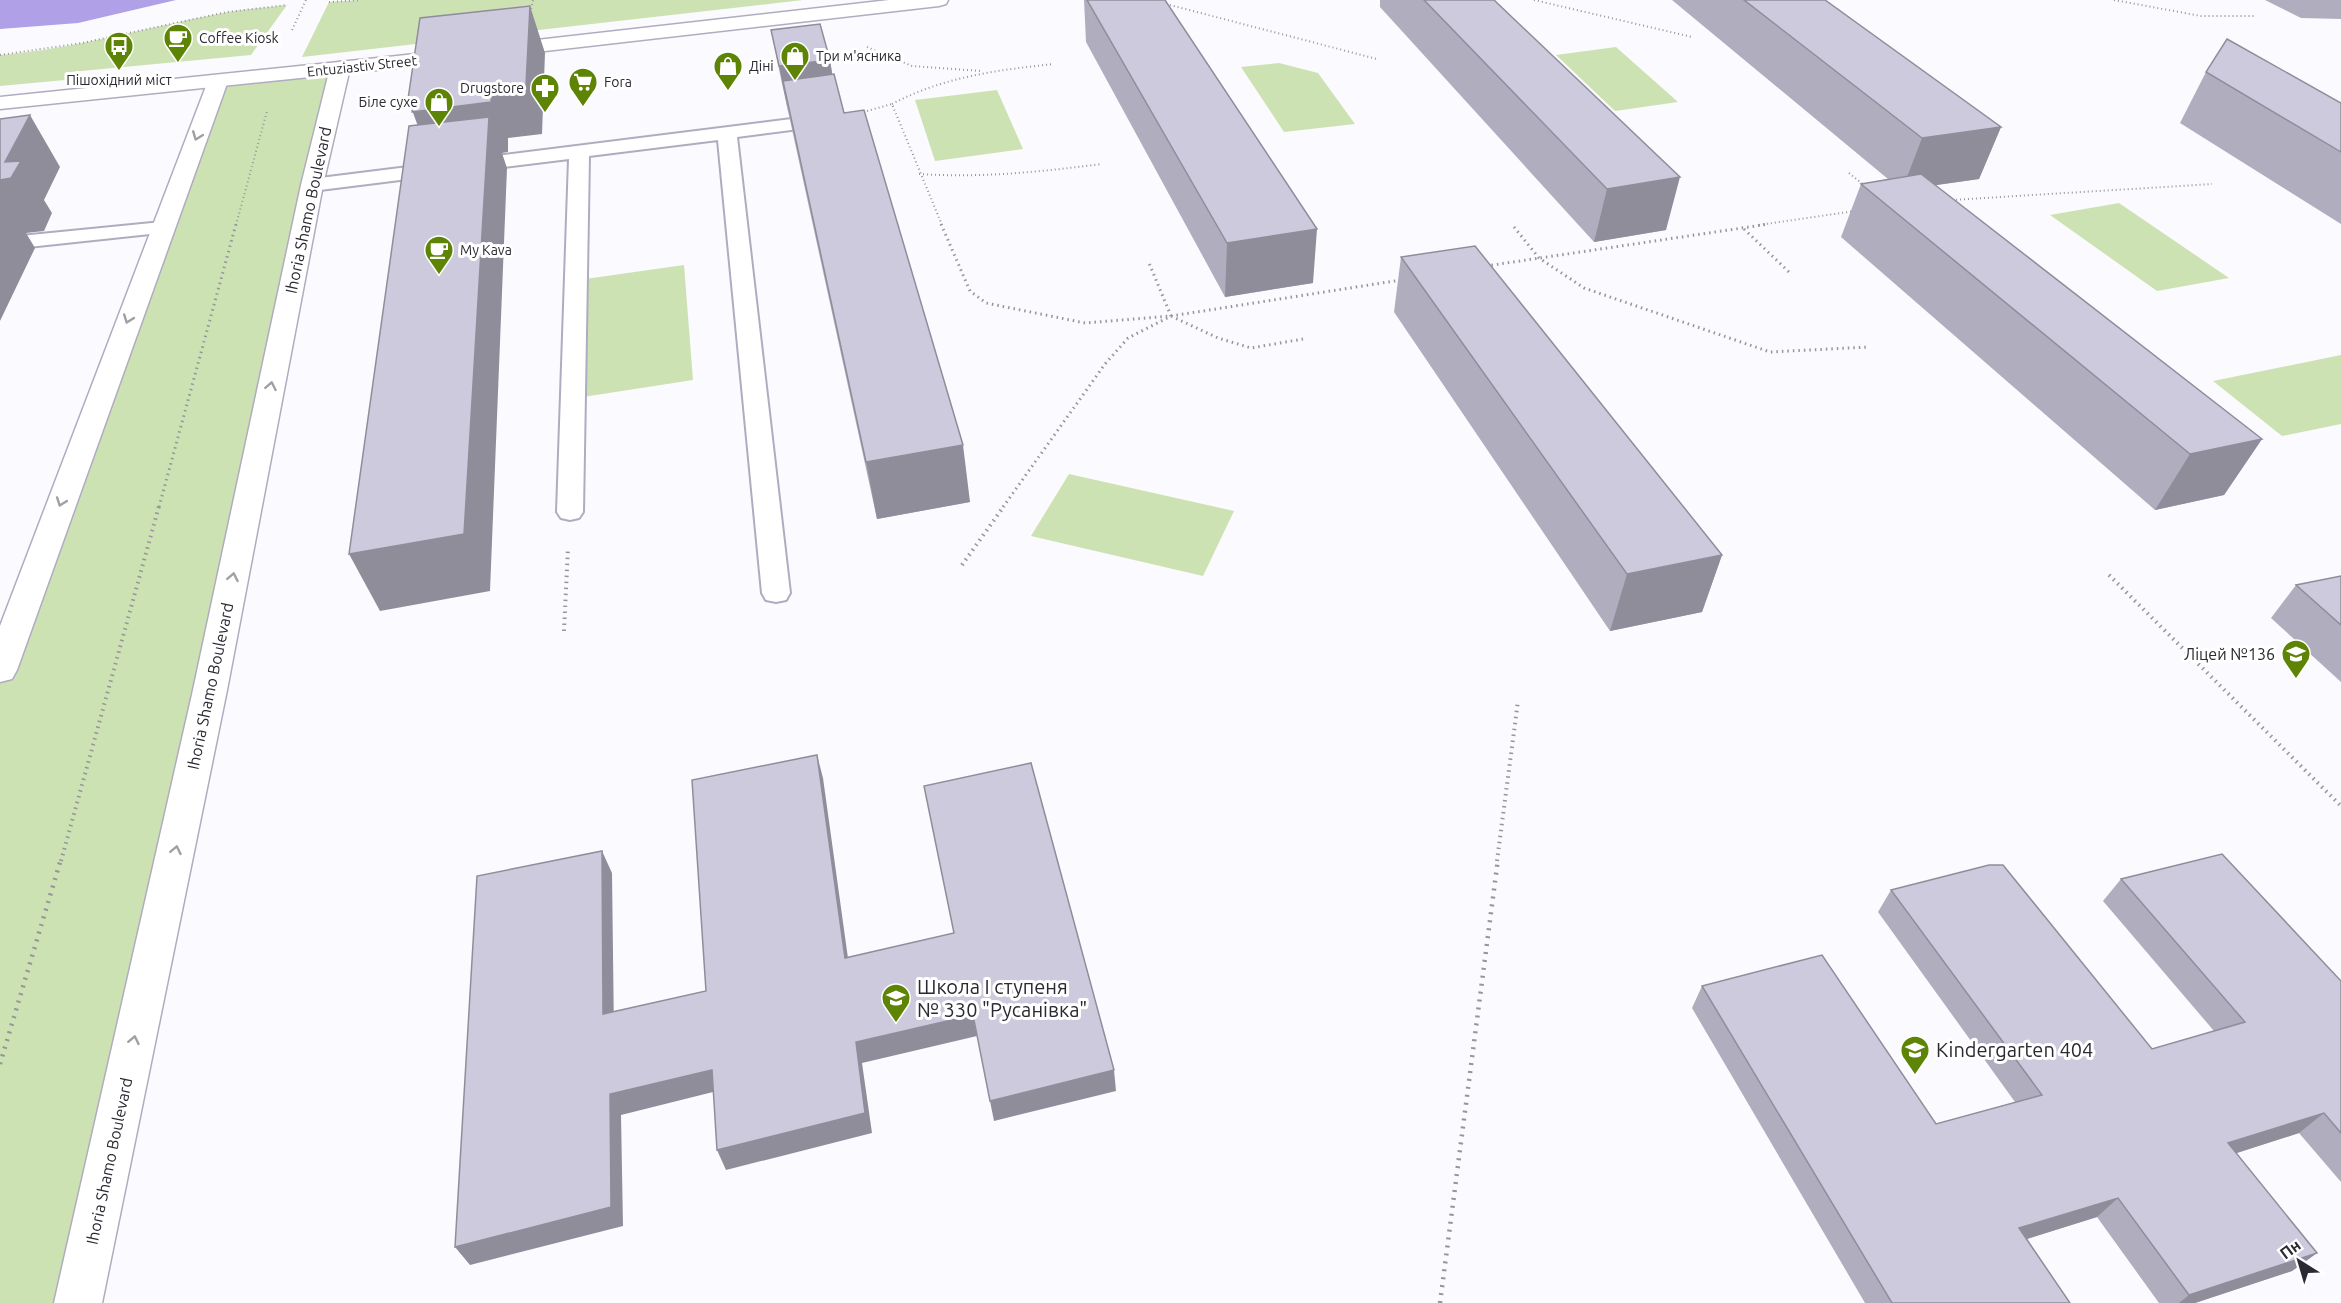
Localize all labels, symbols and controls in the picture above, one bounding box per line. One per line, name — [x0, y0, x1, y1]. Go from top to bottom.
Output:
cafe icon: Coffee Kiosk — [162, 22, 194, 64]
bus stop icon: Пішохідний міст — [103, 30, 135, 72]
place label: Coffee Kiosk — [199, 30, 279, 46]
shop icon: Три м'ясника — [779, 40, 811, 82]
place label: Три м'ясника — [816, 48, 902, 64]
shop icon: Діні — [712, 50, 744, 92]
street label: Entuziastiv Street — [306, 52, 418, 80]
place label: Діні — [749, 58, 774, 74]
supermarket icon: Fora — [567, 66, 599, 108]
place label: Пішохідний міст — [66, 72, 172, 88]
pharmacy icon: Drugstore — [529, 72, 561, 114]
place label: Fora — [604, 74, 632, 90]
place label: Drugstore — [460, 80, 524, 96]
shop icon: Біле сухе — [423, 86, 455, 128]
place label: Біле сухе — [359, 94, 418, 110]
street label: Ihoria Shamo Boulevard — [282, 125, 334, 295]
one-way arrow — [192, 130, 204, 141]
cafe icon: My Kava — [423, 234, 455, 276]
place label: My Kava — [460, 242, 512, 258]
one-way arrow — [123, 313, 136, 324]
one-way arrow — [264, 381, 277, 391]
one-way arrow — [56, 496, 69, 507]
one-way arrow — [225, 572, 238, 582]
street label: Ihoria Shamo Boulevard — [184, 601, 236, 771]
school or university icon: Ліцей №136 — [2280, 638, 2312, 680]
place label: Ліцей №136 — [2184, 645, 2275, 663]
one-way arrow — [169, 845, 182, 855]
place label: Школа І ступеня № 330 "Русанівка" — [917, 975, 1087, 1021]
school or university icon: Школа І ступеня № 330 "Русанівка" — [880, 982, 912, 1024]
school or university icon: Kindergarten 404 — [1899, 1034, 1931, 1076]
one-way arrow — [127, 1036, 140, 1046]
place label: Kindergarten 404 — [1936, 1038, 2093, 1061]
street label: Ihoria Shamo Boulevard — [83, 1076, 135, 1246]
north arrow — [2269, 1231, 2329, 1291]
text: Пн — [2276, 1236, 2304, 1263]

